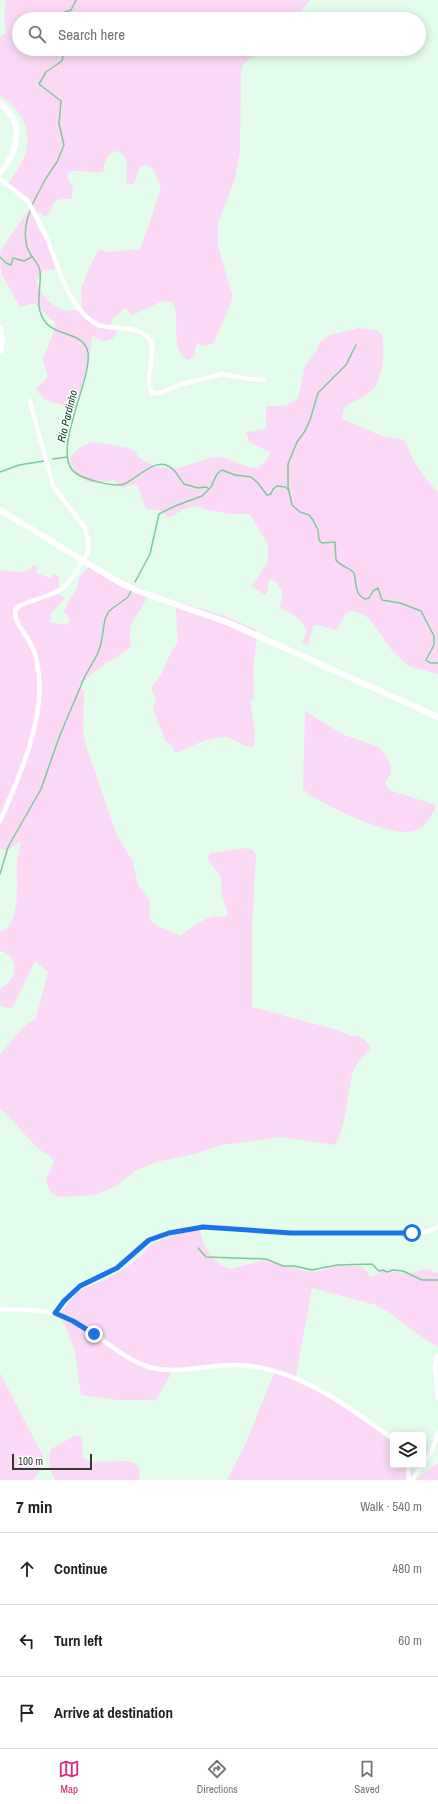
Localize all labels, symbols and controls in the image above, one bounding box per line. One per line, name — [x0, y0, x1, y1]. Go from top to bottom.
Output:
search box — [12, 12, 426, 56]
icon: search — [26, 23, 48, 45]
text: Search here — [58, 24, 125, 45]
water label: Rio Pardinho — [54, 389, 80, 443]
route start — [403, 1224, 421, 1242]
route end — [85, 1325, 103, 1343]
map controls — [390, 1432, 426, 1468]
button: layers — [390, 1432, 426, 1468]
scale bar — [12, 1452, 92, 1471]
text: 100 m — [18, 1454, 43, 1468]
text: 7 min — [16, 1495, 52, 1518]
text: Walk · 540 m — [360, 1498, 422, 1515]
icon: ahead — [16, 1558, 38, 1580]
text: Continue — [54, 1558, 107, 1579]
text: 480 m — [392, 1560, 422, 1577]
icon: left — [16, 1630, 38, 1652]
text: Turn left — [54, 1630, 102, 1651]
text: 60 m — [398, 1632, 422, 1649]
icon: arrive — [16, 1702, 38, 1724]
text: Arrive at destination — [54, 1702, 173, 1723]
tab: Map — [58, 1758, 80, 1796]
tab: Directions — [197, 1758, 238, 1796]
tab: Saved — [354, 1758, 380, 1796]

